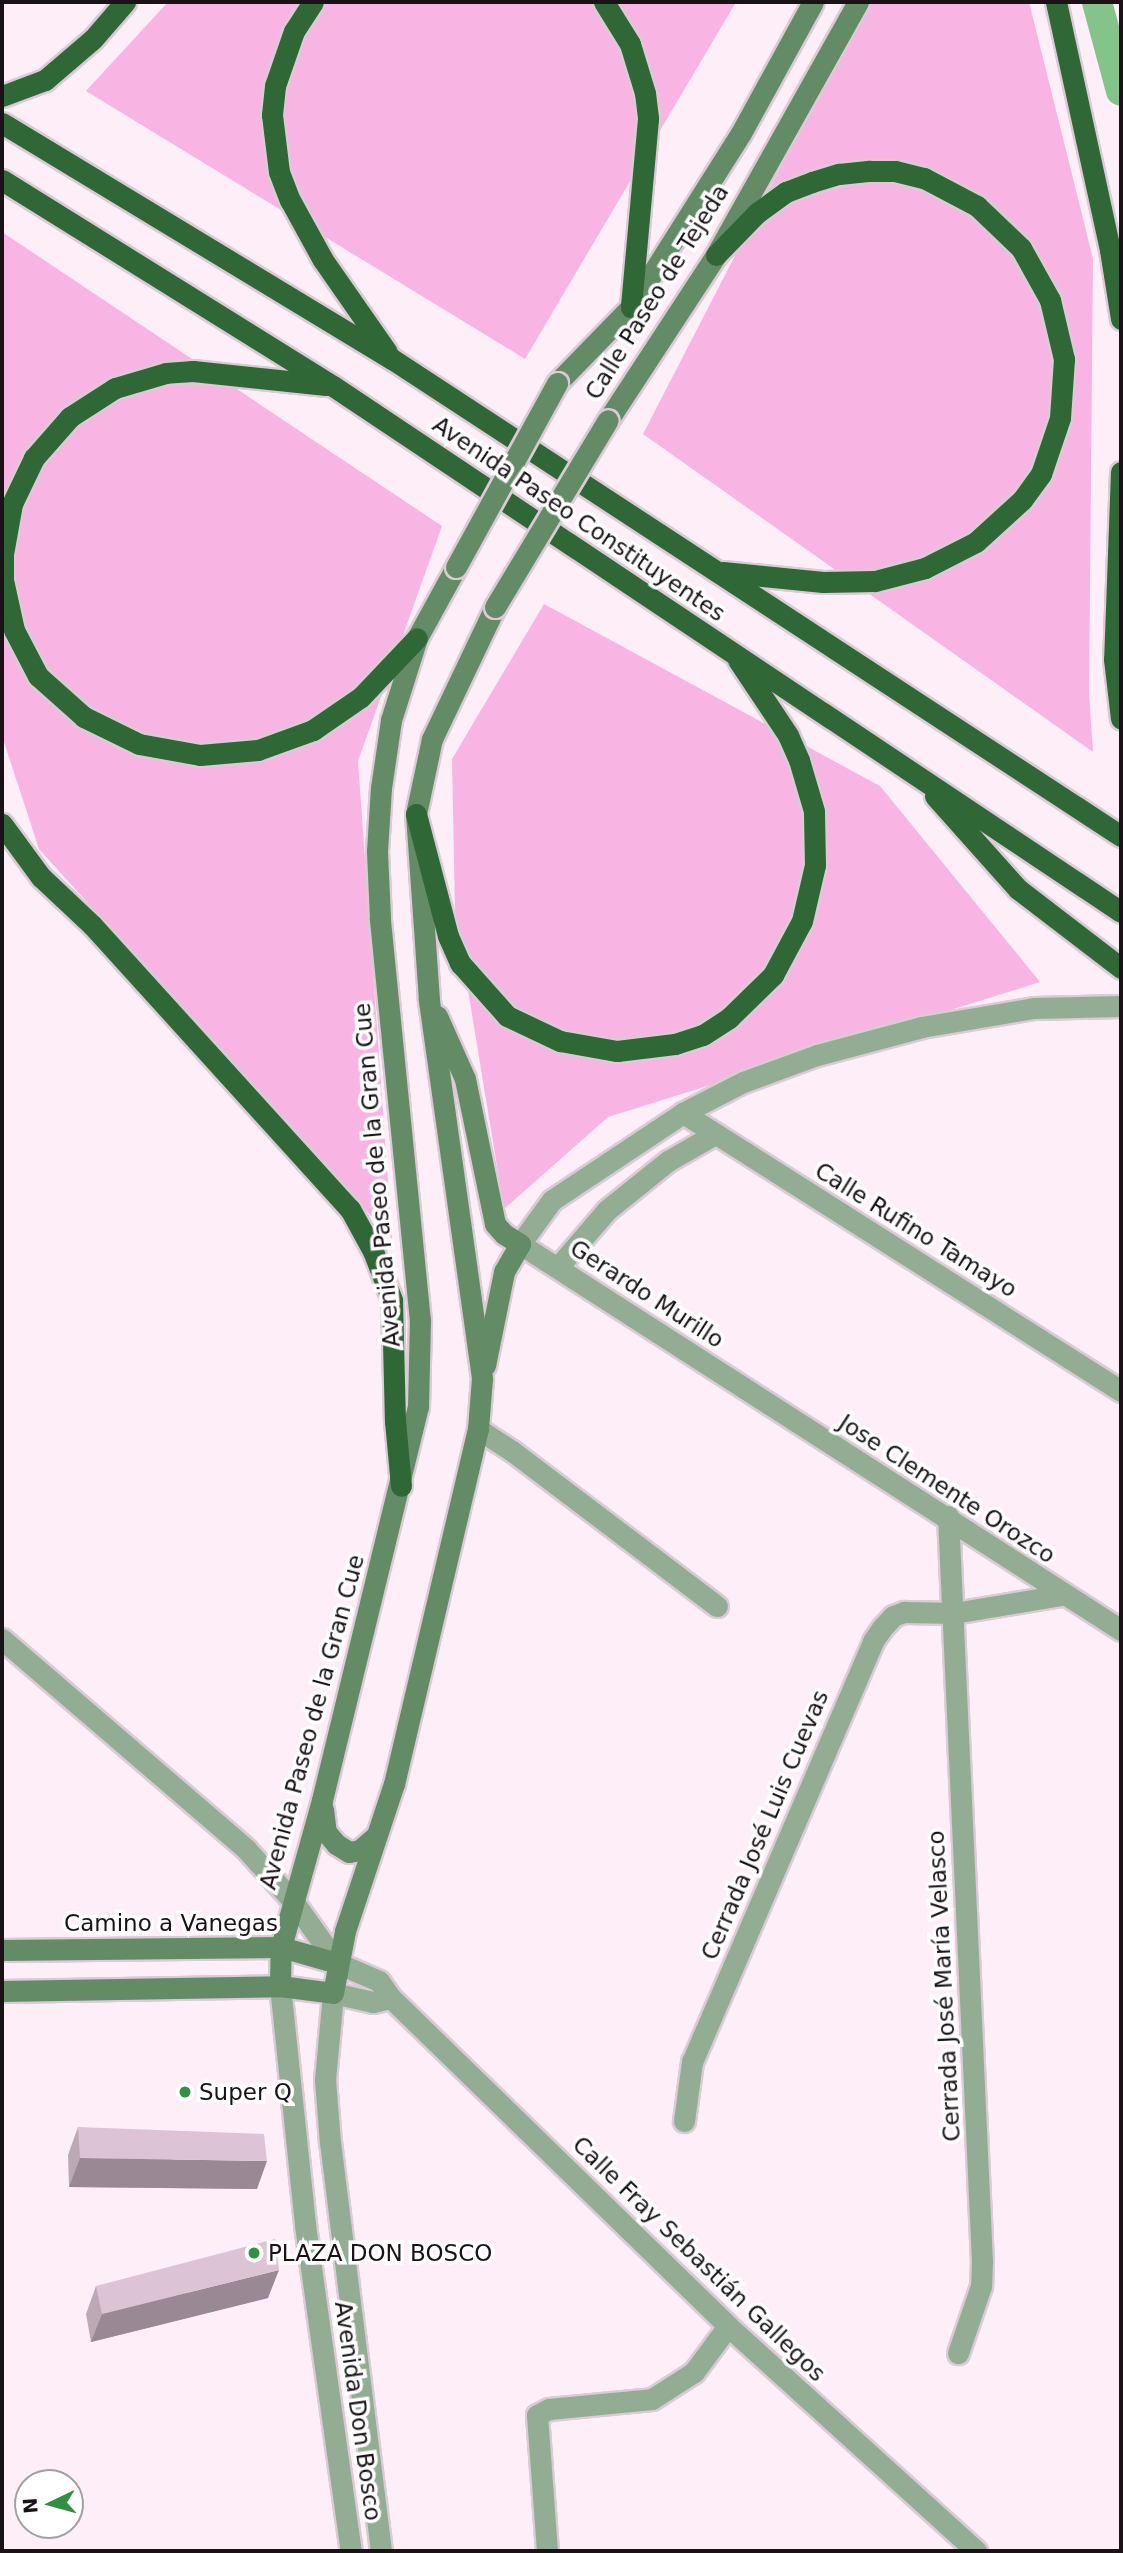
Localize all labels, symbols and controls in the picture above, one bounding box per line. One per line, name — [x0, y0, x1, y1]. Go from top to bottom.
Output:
street label: Calle Paseo de Tejeda — [579, 179, 735, 405]
street label: Avenida Paseo Constituyentes — [428, 411, 730, 627]
street label: Avenida Paseo de la Gran Cue — [348, 1002, 406, 1348]
street label: Calle Rufino Tamayo — [810, 1157, 1022, 1303]
street label: Gerardo Murillo — [565, 1234, 729, 1354]
street label: Jose Clemente Orozco — [834, 1409, 1060, 1569]
street label: Avenida Paseo de la Gran Cue — [254, 1552, 370, 1892]
street label: Cerrada José Luis Cuevas — [696, 1686, 834, 1964]
street label: Cerrada José María Velasco — [922, 1830, 966, 2142]
street label: Camino a Vanegas — [64, 1909, 278, 1937]
place label: Super Q — [199, 2078, 292, 2106]
marker: Super Q — [177, 2084, 193, 2100]
street label: Calle Fray Sebastián Gallegos — [567, 2131, 831, 2387]
place label: PLAZA DON BOSCO — [268, 2239, 492, 2267]
marker: PLAZA DON BOSCO — [246, 2245, 262, 2261]
street label: Avenida Don Bosco — [329, 2299, 387, 2523]
north arrow — [14, 2469, 84, 2539]
text: N — [18, 2497, 42, 2515]

